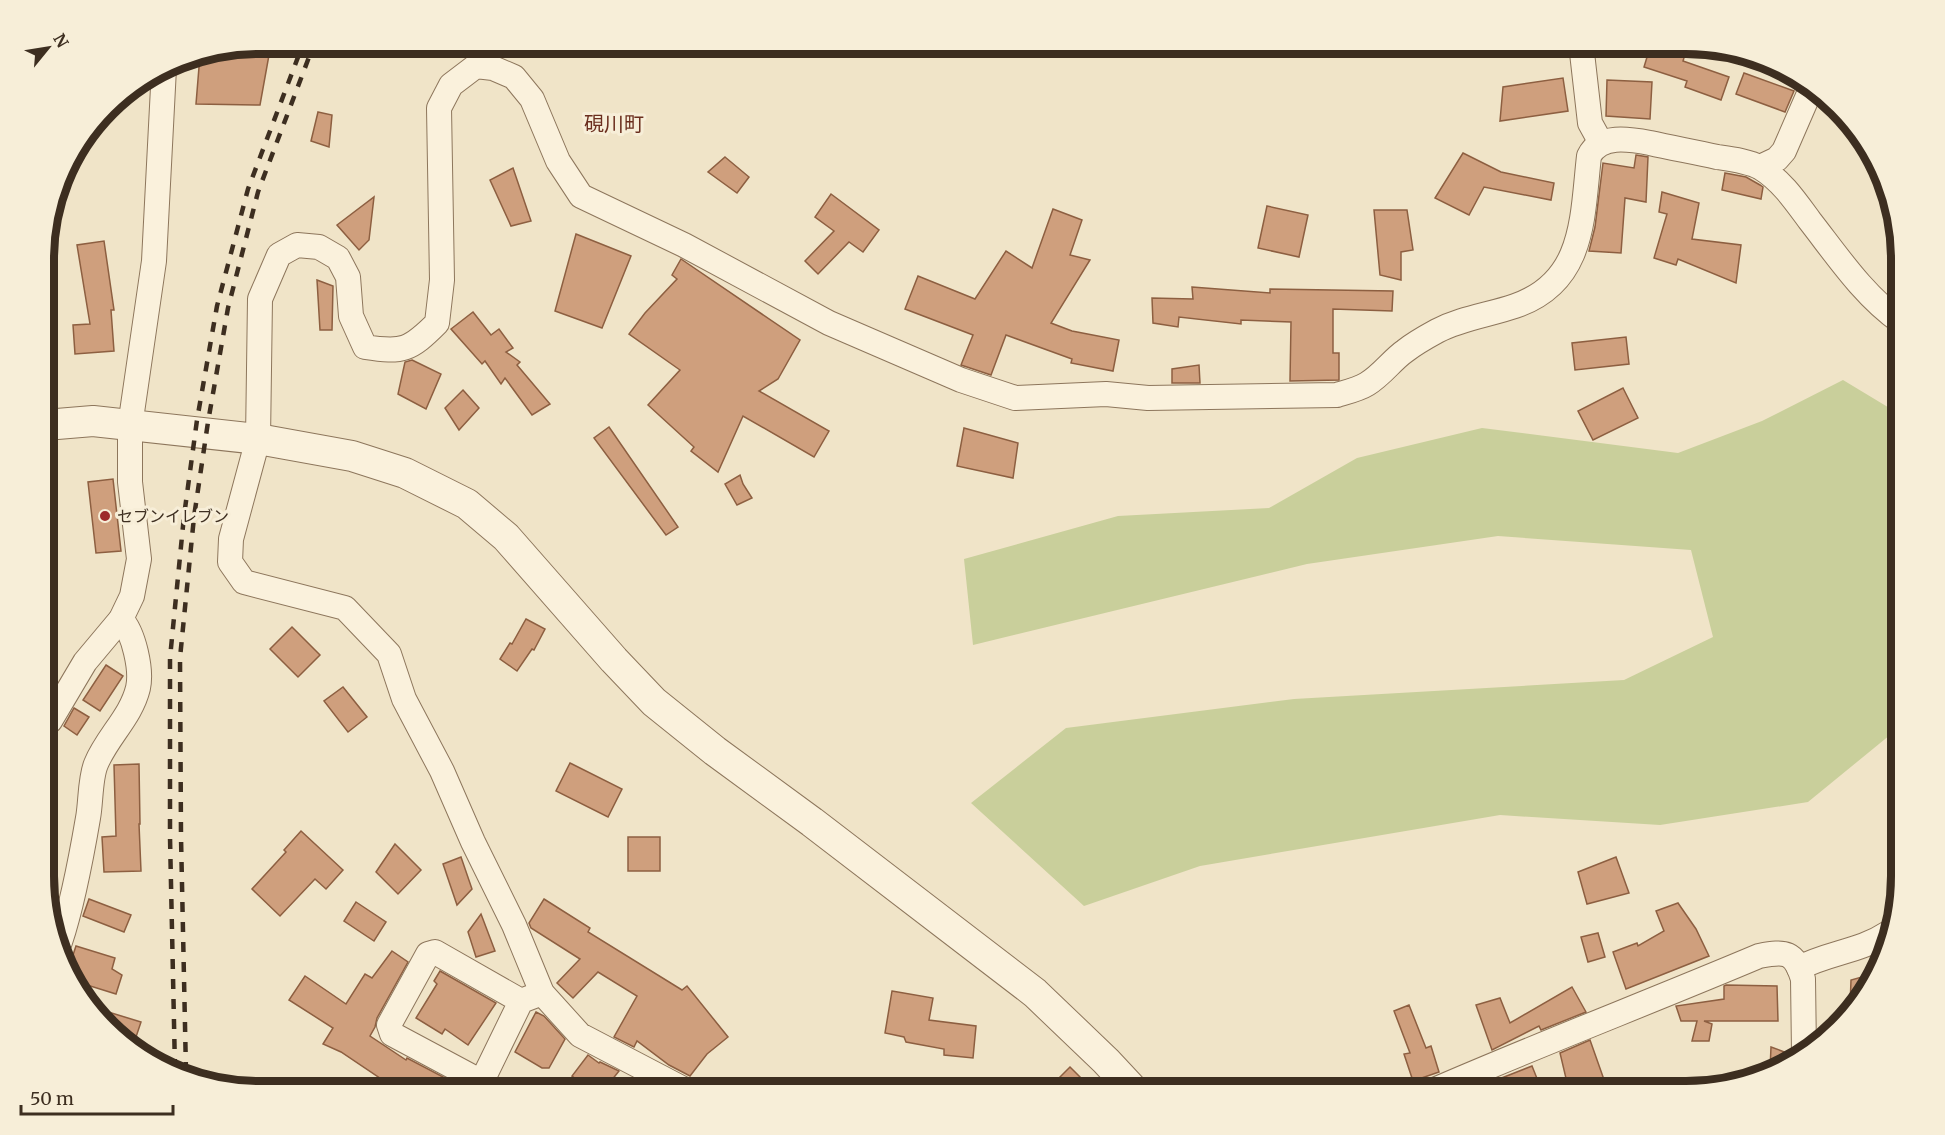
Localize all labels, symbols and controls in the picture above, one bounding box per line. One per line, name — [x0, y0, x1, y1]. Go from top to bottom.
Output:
north arrow — [18, 18, 78, 78]
text: N — [49, 30, 73, 51]
district label: 硯川町 — [584, 111, 644, 136]
place label: セブンイレブン — [117, 506, 229, 526]
marker: セブンイレブン — [98, 509, 112, 523]
scale bar — [21, 1078, 172, 1116]
text: 50 m — [30, 1087, 74, 1110]

